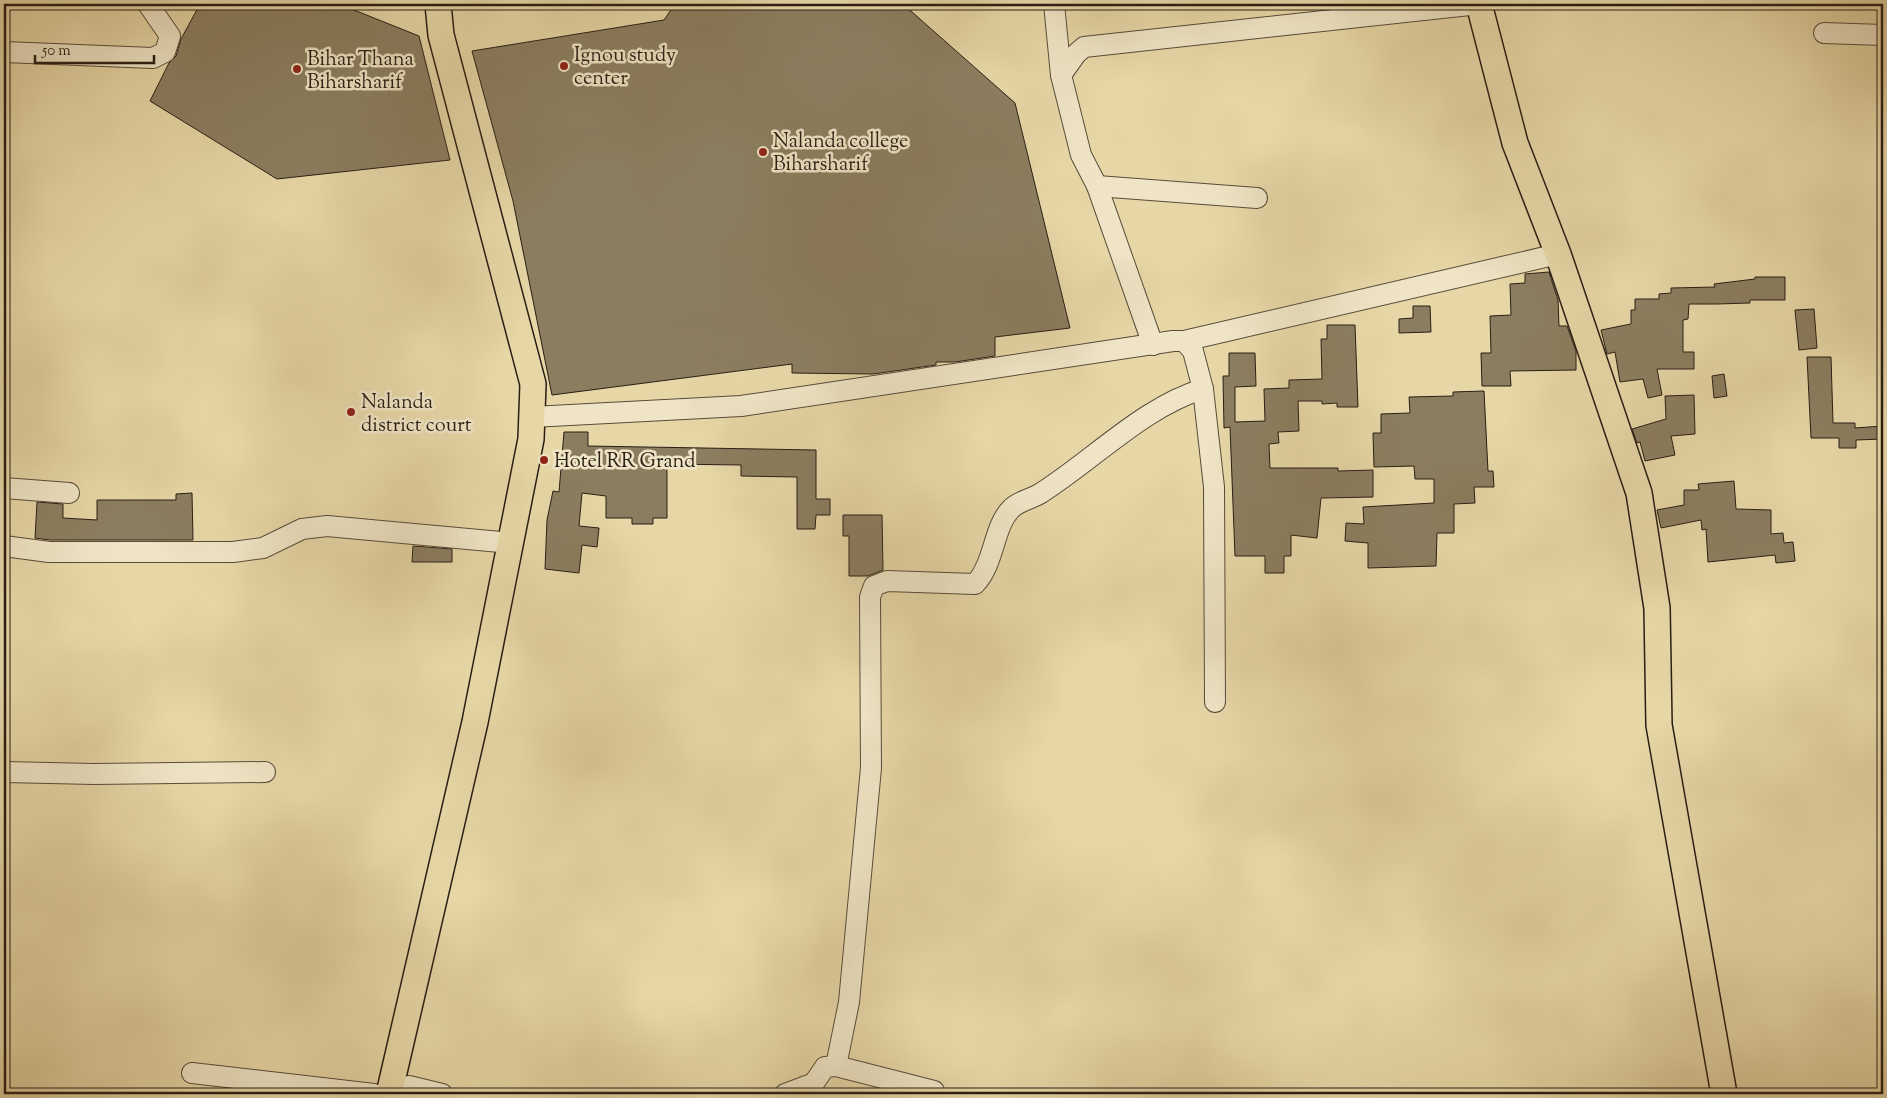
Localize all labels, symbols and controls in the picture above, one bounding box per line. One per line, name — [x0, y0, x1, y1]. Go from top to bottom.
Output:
scale bar — [35, 32, 154, 64]
text: 50 m — [41, 41, 71, 62]
place label: Ignou study center — [574, 42, 676, 94]
place label: Bihar Thana Biharsharif — [307, 46, 414, 98]
marker: Ignou study center — [558, 60, 570, 72]
marker: Bihar Thana Biharsharif — [291, 63, 303, 75]
place label: Nalanda college Biharsharif — [773, 128, 908, 180]
marker: Nalanda college Biharsharif — [757, 146, 769, 158]
place label: Nalanda district court — [361, 389, 472, 441]
marker: Nalanda district court — [345, 406, 357, 418]
place label: Hotel RR Grand — [554, 448, 696, 477]
marker: Hotel RR Grand — [538, 454, 550, 466]

